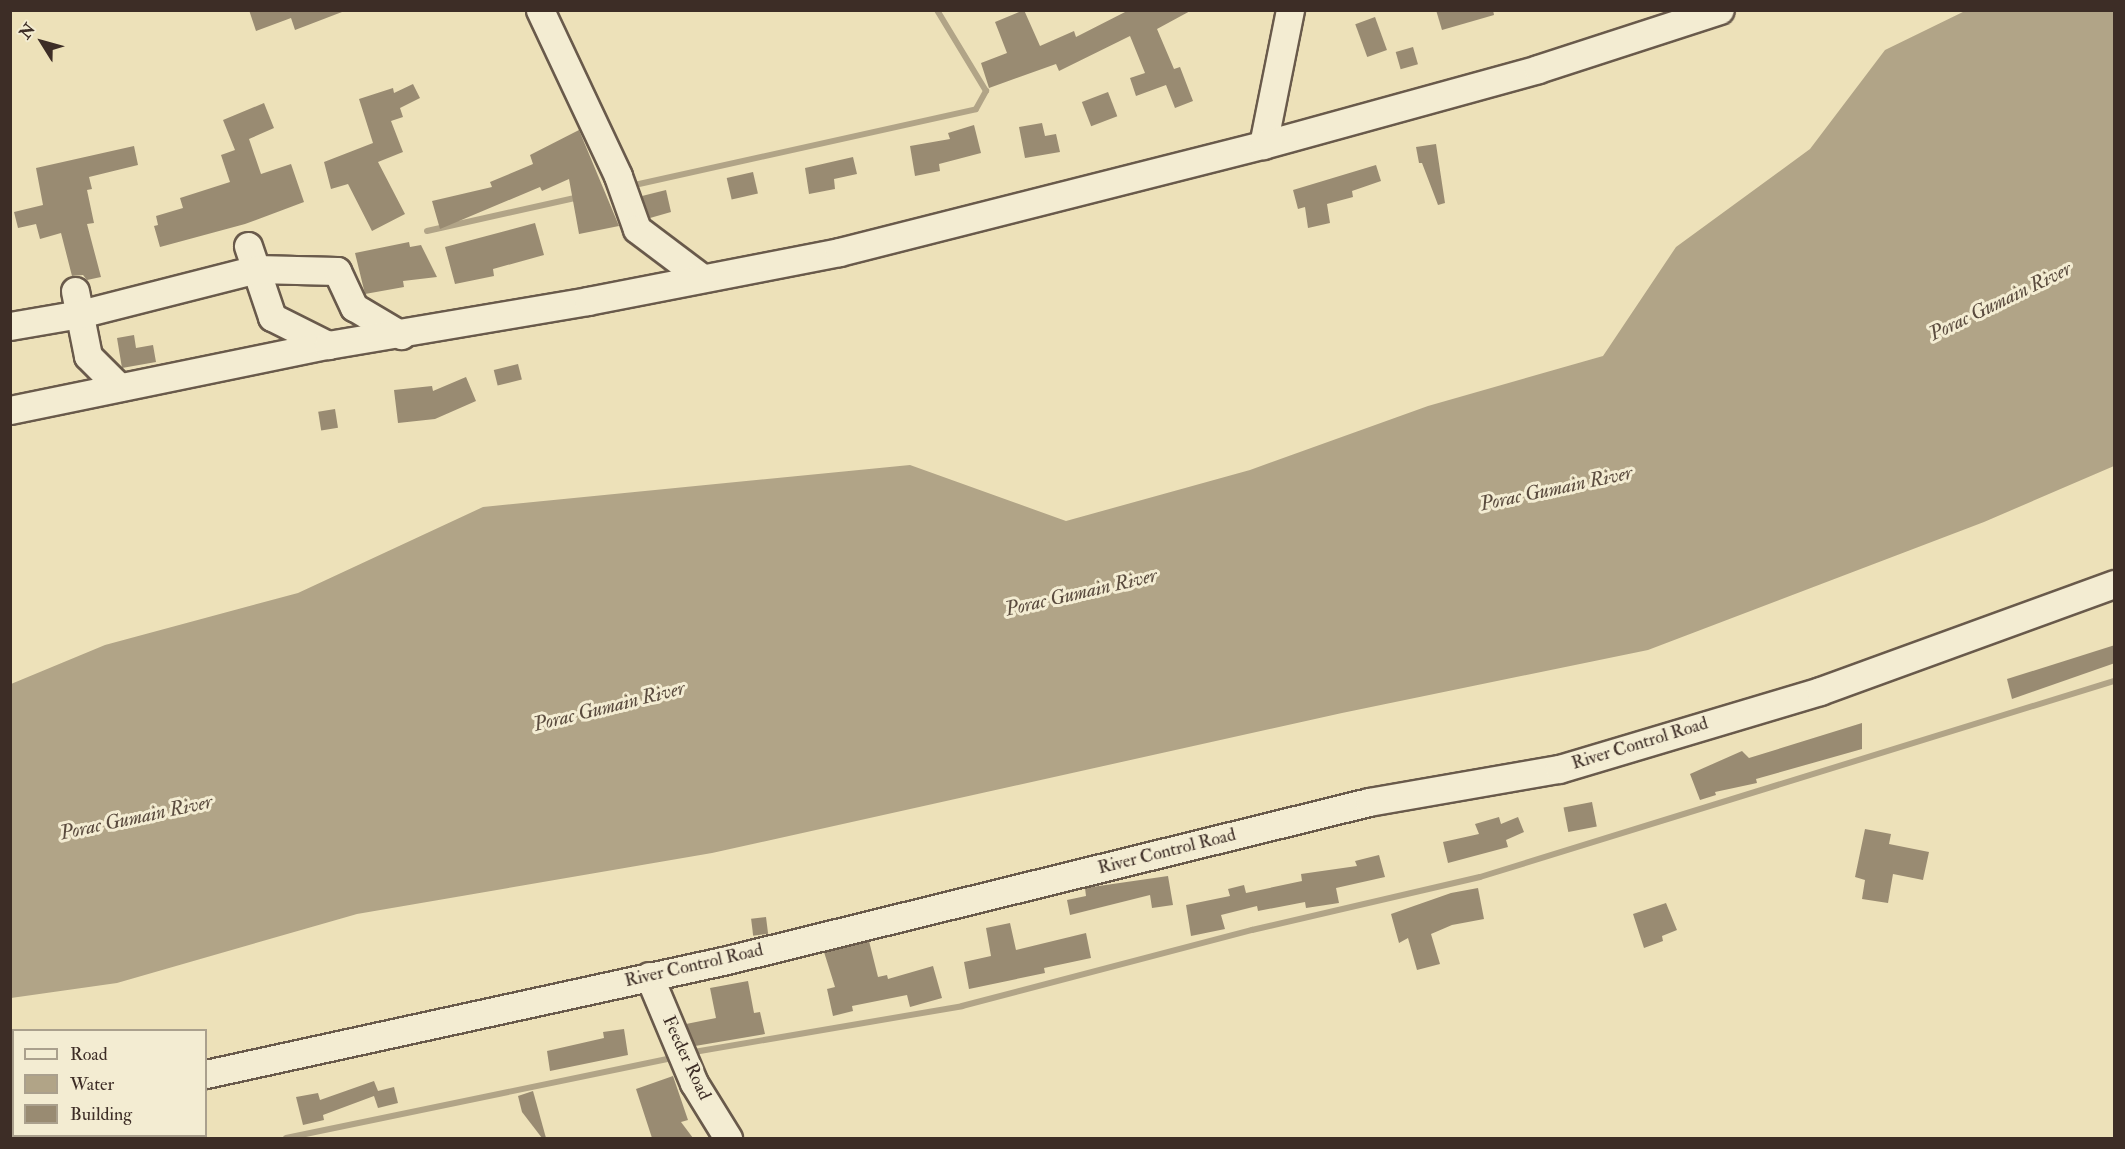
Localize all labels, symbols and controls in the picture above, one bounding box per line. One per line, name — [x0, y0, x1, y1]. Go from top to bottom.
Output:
north arrow — [12, 12, 72, 72]
text: N — [15, 19, 40, 43]
water label: Porac Gumain River — [1925, 256, 2075, 346]
water label: Porac Gumain River — [1478, 460, 1634, 516]
water label: Porac Gumain River — [1003, 563, 1159, 621]
water label: Porac Gumain River — [531, 676, 687, 736]
street label: River Control Road — [1569, 713, 1711, 775]
water label: Porac Gumain River — [58, 789, 214, 845]
street label: River Control Road — [1096, 824, 1238, 880]
street label: River Control Road — [623, 940, 765, 992]
street label: Feeder Road — [657, 1012, 715, 1104]
legend — [12, 1029, 207, 1137]
text: Road — [70, 1043, 108, 1066]
text: Water — [70, 1073, 114, 1096]
text: Building — [70, 1103, 132, 1126]

